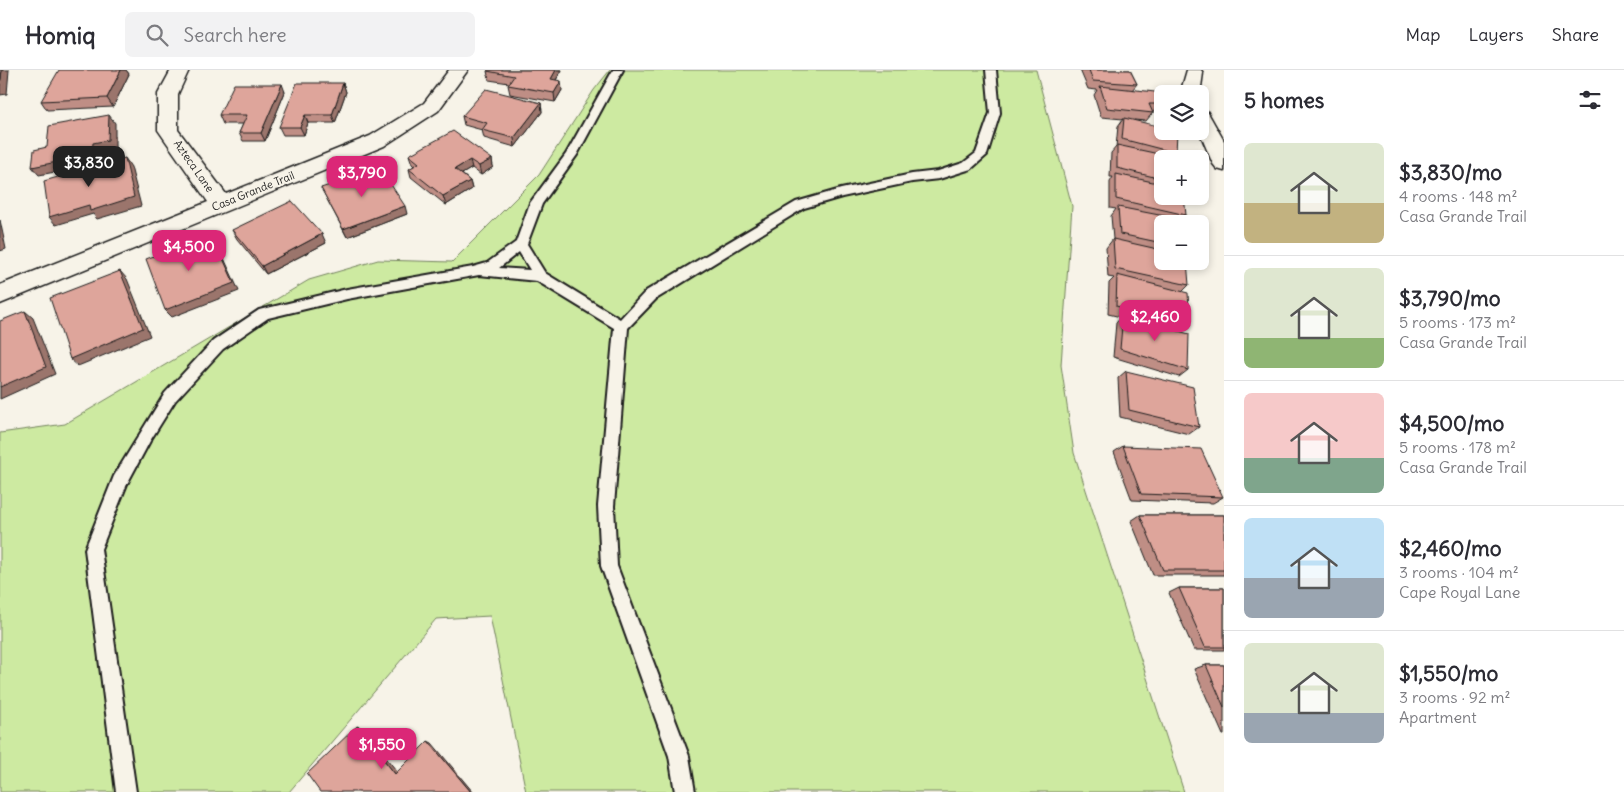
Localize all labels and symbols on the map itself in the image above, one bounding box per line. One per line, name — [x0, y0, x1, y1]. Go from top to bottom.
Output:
street label: Azteca Lane — [171, 137, 217, 195]
pin: $3,830 — [48, 146, 130, 188]
pin: $3,790 — [321, 156, 403, 198]
street label: Casa Grande Trail — [210, 168, 296, 214]
pin: $4,500 — [148, 230, 230, 272]
pin: $2,460 — [1114, 300, 1196, 342]
pin: $1,550 — [341, 728, 423, 770]

